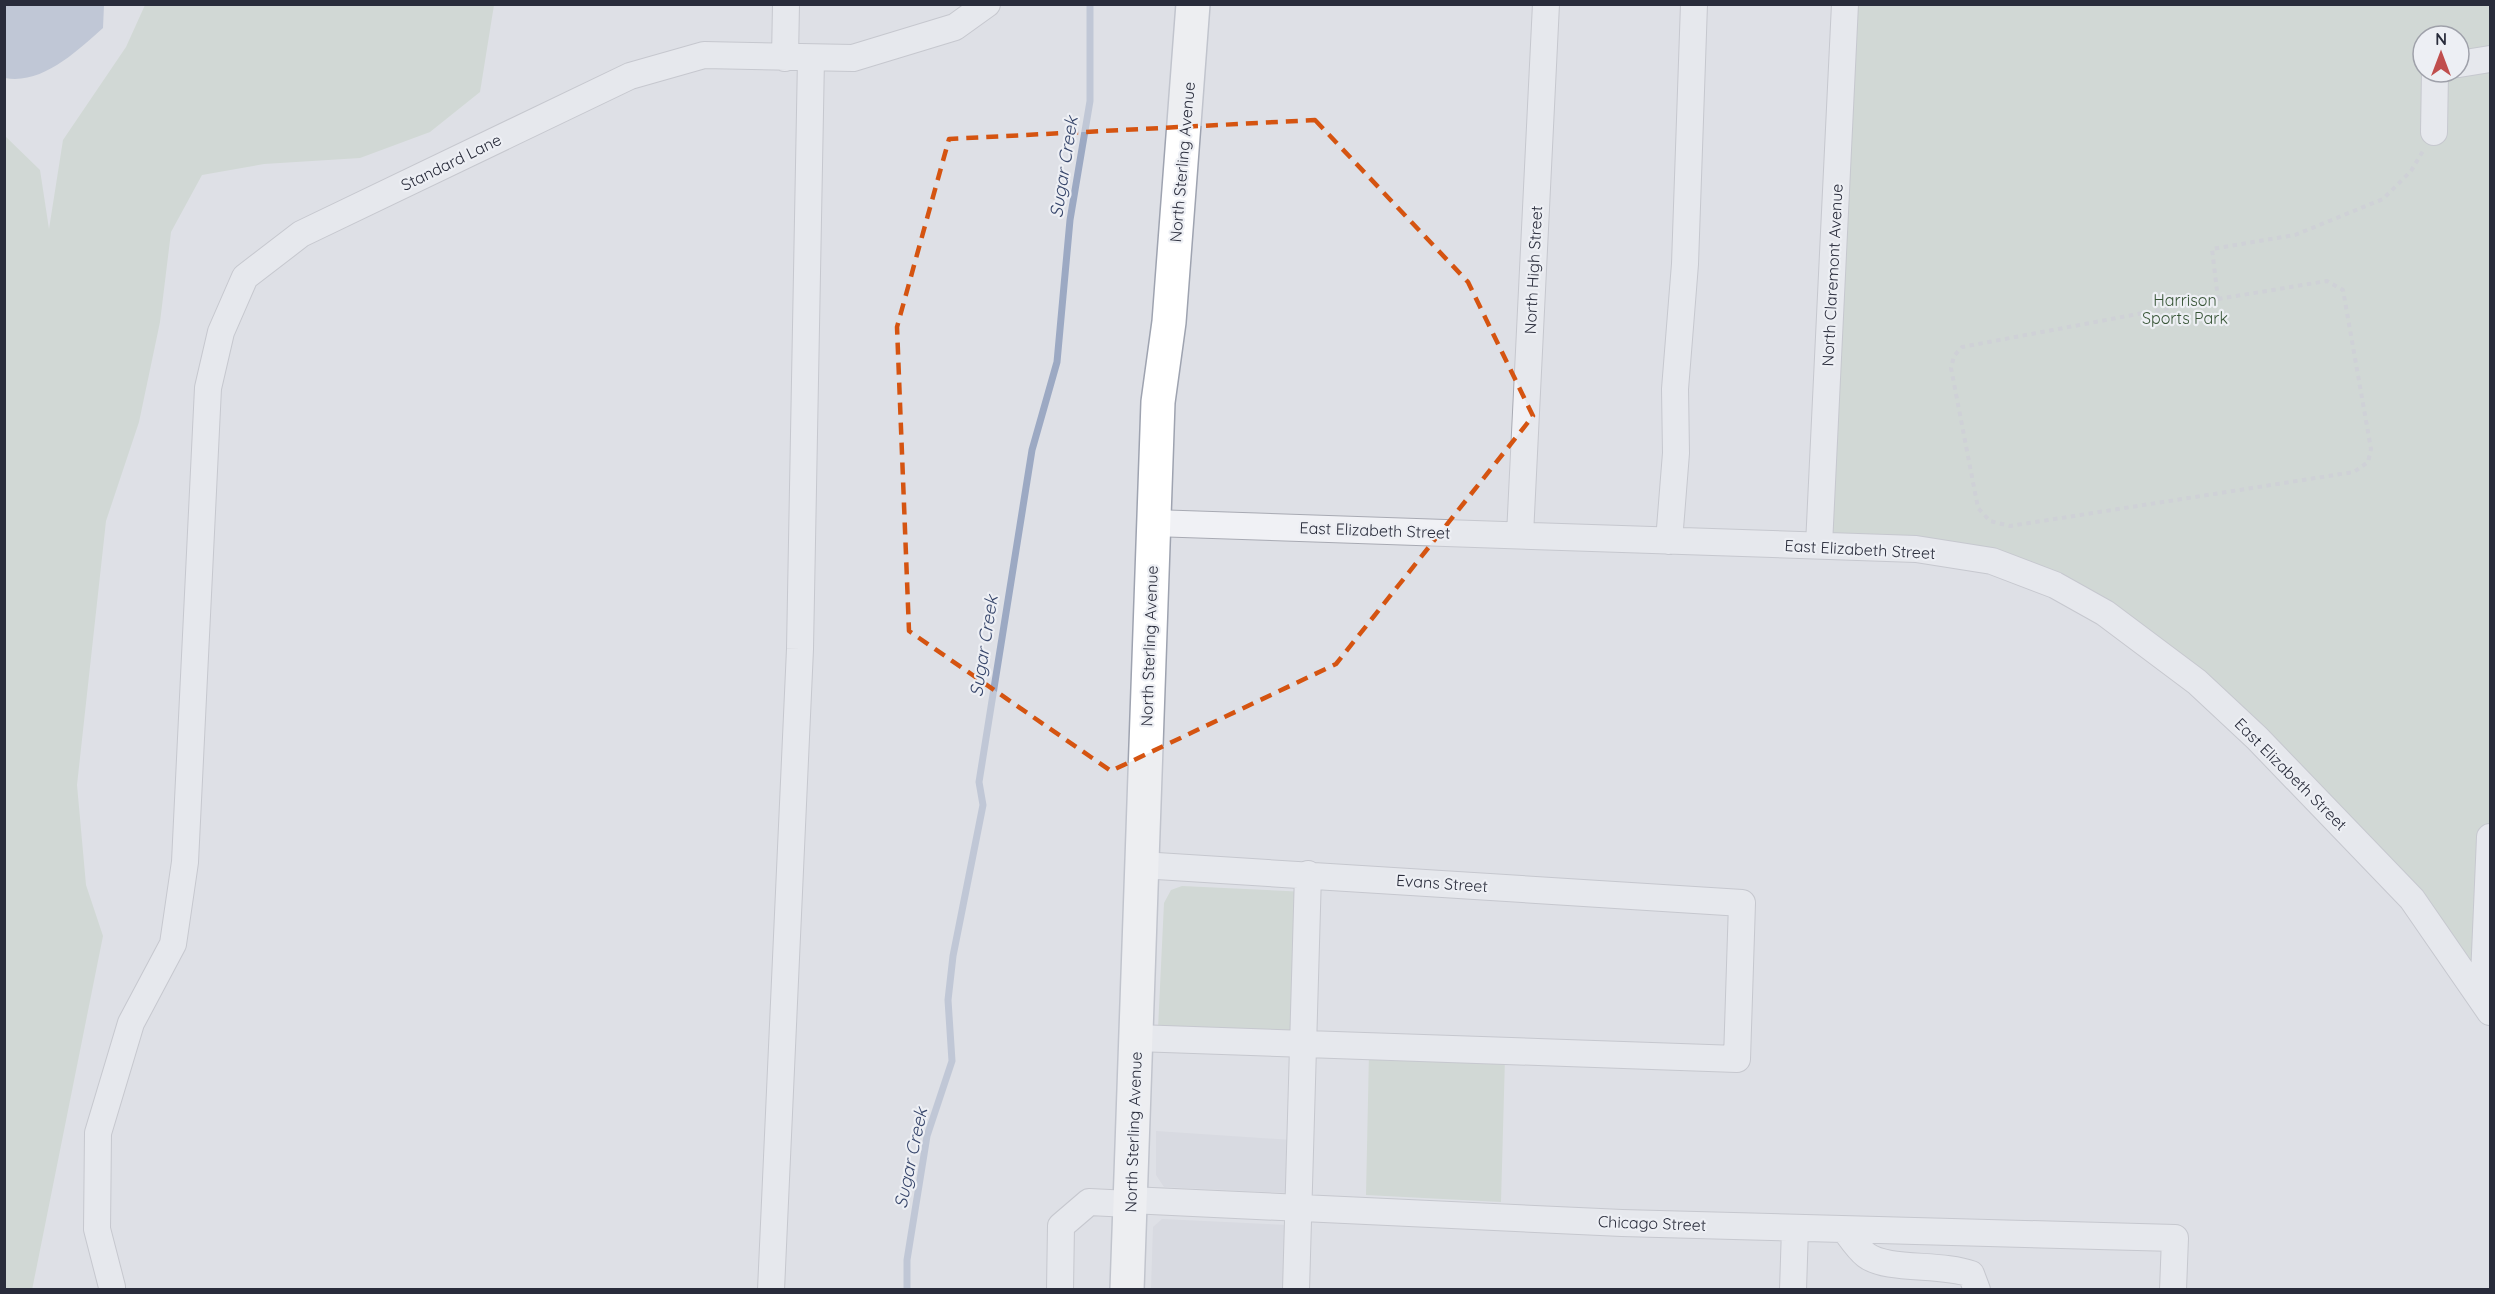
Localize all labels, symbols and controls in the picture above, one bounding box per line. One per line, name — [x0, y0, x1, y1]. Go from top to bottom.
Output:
north arrow — [2411, 24, 2471, 84]
text: N — [2435, 29, 2447, 49]
street label: North Sterling Avenue — [1165, 81, 1199, 243]
water label: Sugar Creek — [1044, 113, 1083, 219]
street label: Standard Lane — [398, 129, 504, 195]
street label: North Claremont Avenue — [1817, 183, 1847, 367]
street label: North High Street — [1520, 205, 1546, 335]
park label: Harrison Sports Park — [2142, 290, 2228, 328]
street label: East Elizabeth Street — [1299, 517, 1451, 543]
street label: East Elizabeth Street — [1784, 535, 1936, 563]
street label: North Sterling Avenue — [1136, 565, 1162, 727]
water label: Sugar Creek — [964, 592, 1003, 698]
street label: East Elizabeth Street — [2231, 714, 2351, 834]
street label: Evans Street — [1396, 870, 1488, 896]
street label: North Sterling Avenue — [1120, 1051, 1146, 1213]
water label: Sugar Creek — [889, 1104, 933, 1210]
street label: Chicago Street — [1597, 1211, 1707, 1235]

